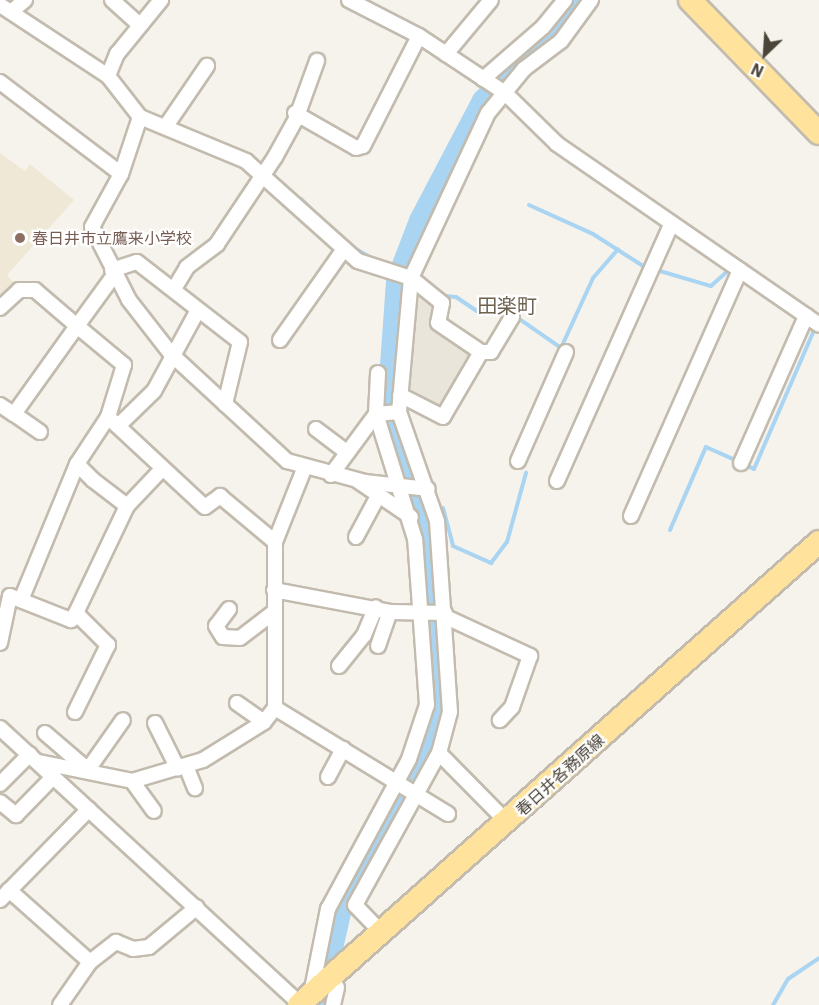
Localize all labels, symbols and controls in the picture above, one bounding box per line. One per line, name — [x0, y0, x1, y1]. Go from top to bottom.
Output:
north arrow — [735, 24, 795, 84]
text: N — [748, 59, 767, 82]
place label: 春日井市立鷹来小学校 — [32, 228, 192, 248]
marker: 春日井市立鷹来小学校 — [13, 231, 27, 245]
district label: 田楽町 — [477, 293, 537, 317]
street label: 春日井各務原線 — [512, 730, 608, 820]

